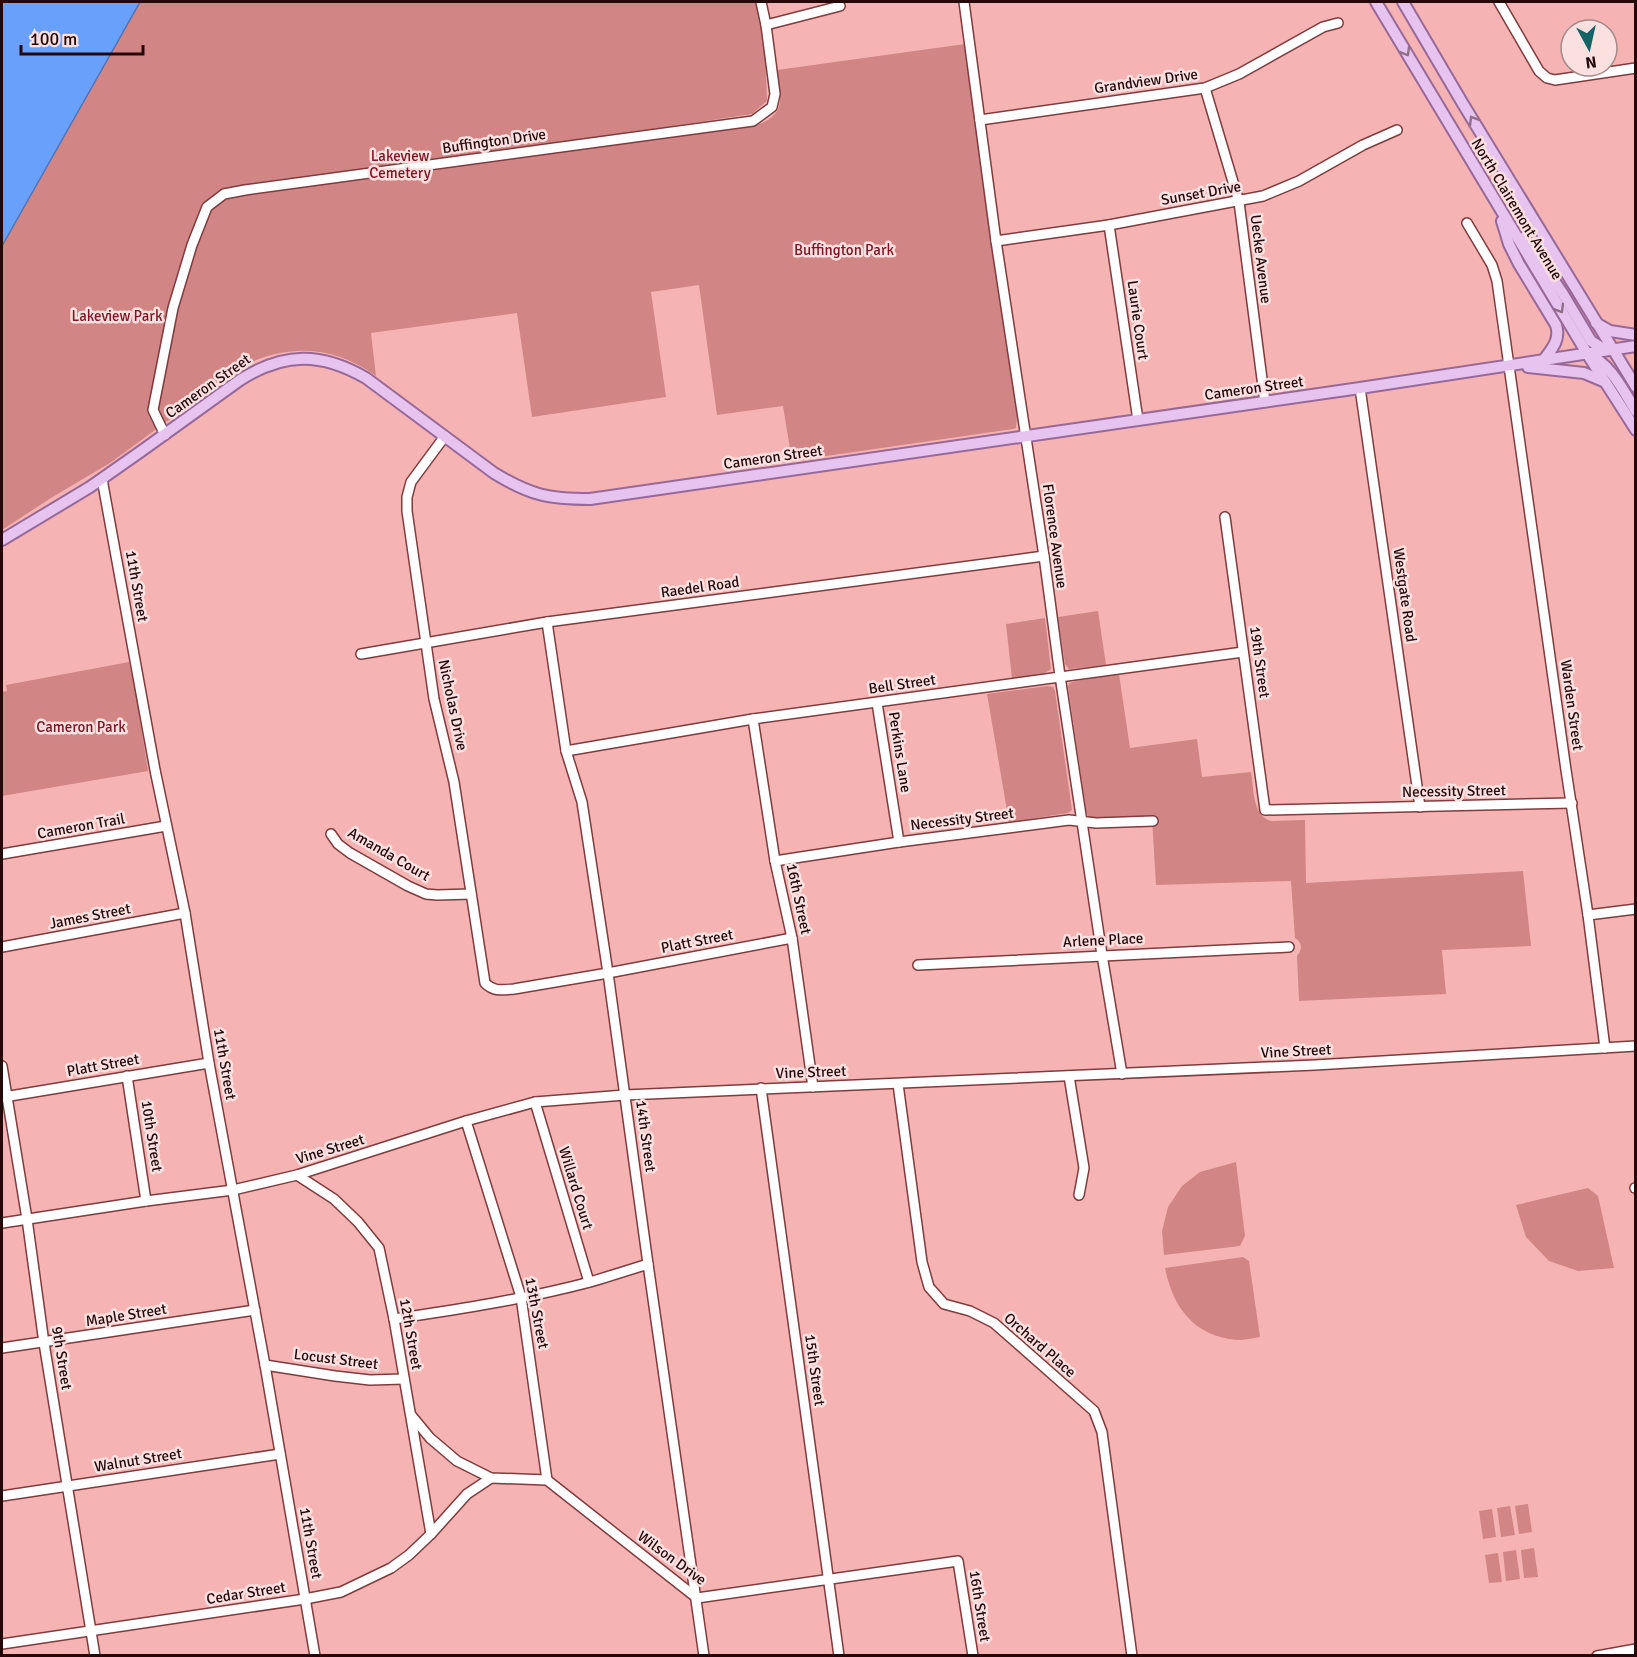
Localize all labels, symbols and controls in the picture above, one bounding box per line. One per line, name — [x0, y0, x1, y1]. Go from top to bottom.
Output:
scale bar — [21, 18, 142, 56]
north arrow — [1559, 18, 1619, 78]
text: 100 m — [30, 28, 77, 50]
one-way arrow — [1399, 46, 1410, 56]
text: N — [1584, 51, 1598, 73]
street label: Grandview Drive — [1093, 65, 1199, 97]
one-way arrow — [1468, 116, 1480, 126]
street label: Buffington Drive — [441, 125, 547, 157]
street label: North Clairemont Avenue — [1468, 135, 1566, 283]
park label: Lakeview Cemetery — [369, 147, 431, 182]
street label: Sunset Drive — [1160, 177, 1242, 209]
street label: Uecke Avenue — [1247, 213, 1275, 305]
park label: Buffington Park — [794, 241, 894, 259]
street label: Laurie Court — [1124, 279, 1152, 361]
one-way arrow — [1553, 303, 1565, 313]
park label: Lakeview Park — [72, 307, 163, 325]
street label: Cameron Street — [162, 350, 254, 422]
street label: Cameron Street — [1203, 372, 1305, 404]
street label: Cameron Street — [722, 441, 824, 473]
street label: Florence Avenue — [1039, 483, 1071, 589]
street label: Westgate Road — [1389, 547, 1421, 643]
street label: 11th Street — [122, 549, 152, 623]
street label: Raedel Road — [660, 573, 741, 601]
street label: 19th Street — [1246, 625, 1274, 699]
street label: Nicholas Drive — [435, 658, 471, 752]
street label: Warden Street — [1557, 659, 1587, 751]
street label: Bell Street — [867, 670, 937, 698]
street label: Perkins Lane — [885, 710, 915, 794]
park label: Cameron Park — [36, 718, 126, 736]
street label: Necessity Street — [1402, 781, 1506, 801]
street label: Necessity Street — [909, 804, 1015, 834]
street label: Cameron Trail — [36, 809, 126, 843]
street label: Amanda Court — [345, 823, 433, 885]
street label: 16th Street — [783, 862, 815, 936]
street label: James Street — [48, 899, 132, 933]
street label: Platt Street — [659, 925, 735, 957]
street label: Arlene Place — [1062, 929, 1144, 951]
street label: 11th Street — [210, 1027, 240, 1101]
street label: Vine Street — [1260, 1040, 1332, 1062]
street label: Platt Street — [65, 1050, 141, 1080]
street label: Vine Street — [775, 1062, 847, 1082]
street label: 10th Street — [137, 1099, 167, 1173]
street label: 14th Street — [632, 1099, 660, 1173]
street label: Vine Street — [294, 1130, 366, 1168]
street label: Willard Court — [555, 1144, 597, 1232]
street label: 13th Street — [521, 1276, 553, 1350]
street label: 12th Street — [396, 1297, 426, 1371]
street label: Maple Street — [84, 1300, 168, 1330]
street label: Orchard Place — [1000, 1309, 1080, 1381]
street label: 9th Street — [48, 1325, 76, 1391]
street label: 15th Street — [801, 1333, 829, 1407]
street label: Locust Street — [293, 1345, 379, 1373]
street label: Walnut Street — [93, 1444, 183, 1476]
street label: 11th Street — [296, 1506, 326, 1580]
street label: Wilson Drive — [634, 1527, 710, 1589]
street label: 16th Street — [965, 1569, 995, 1643]
street label: Cedar Street — [205, 1578, 287, 1608]

